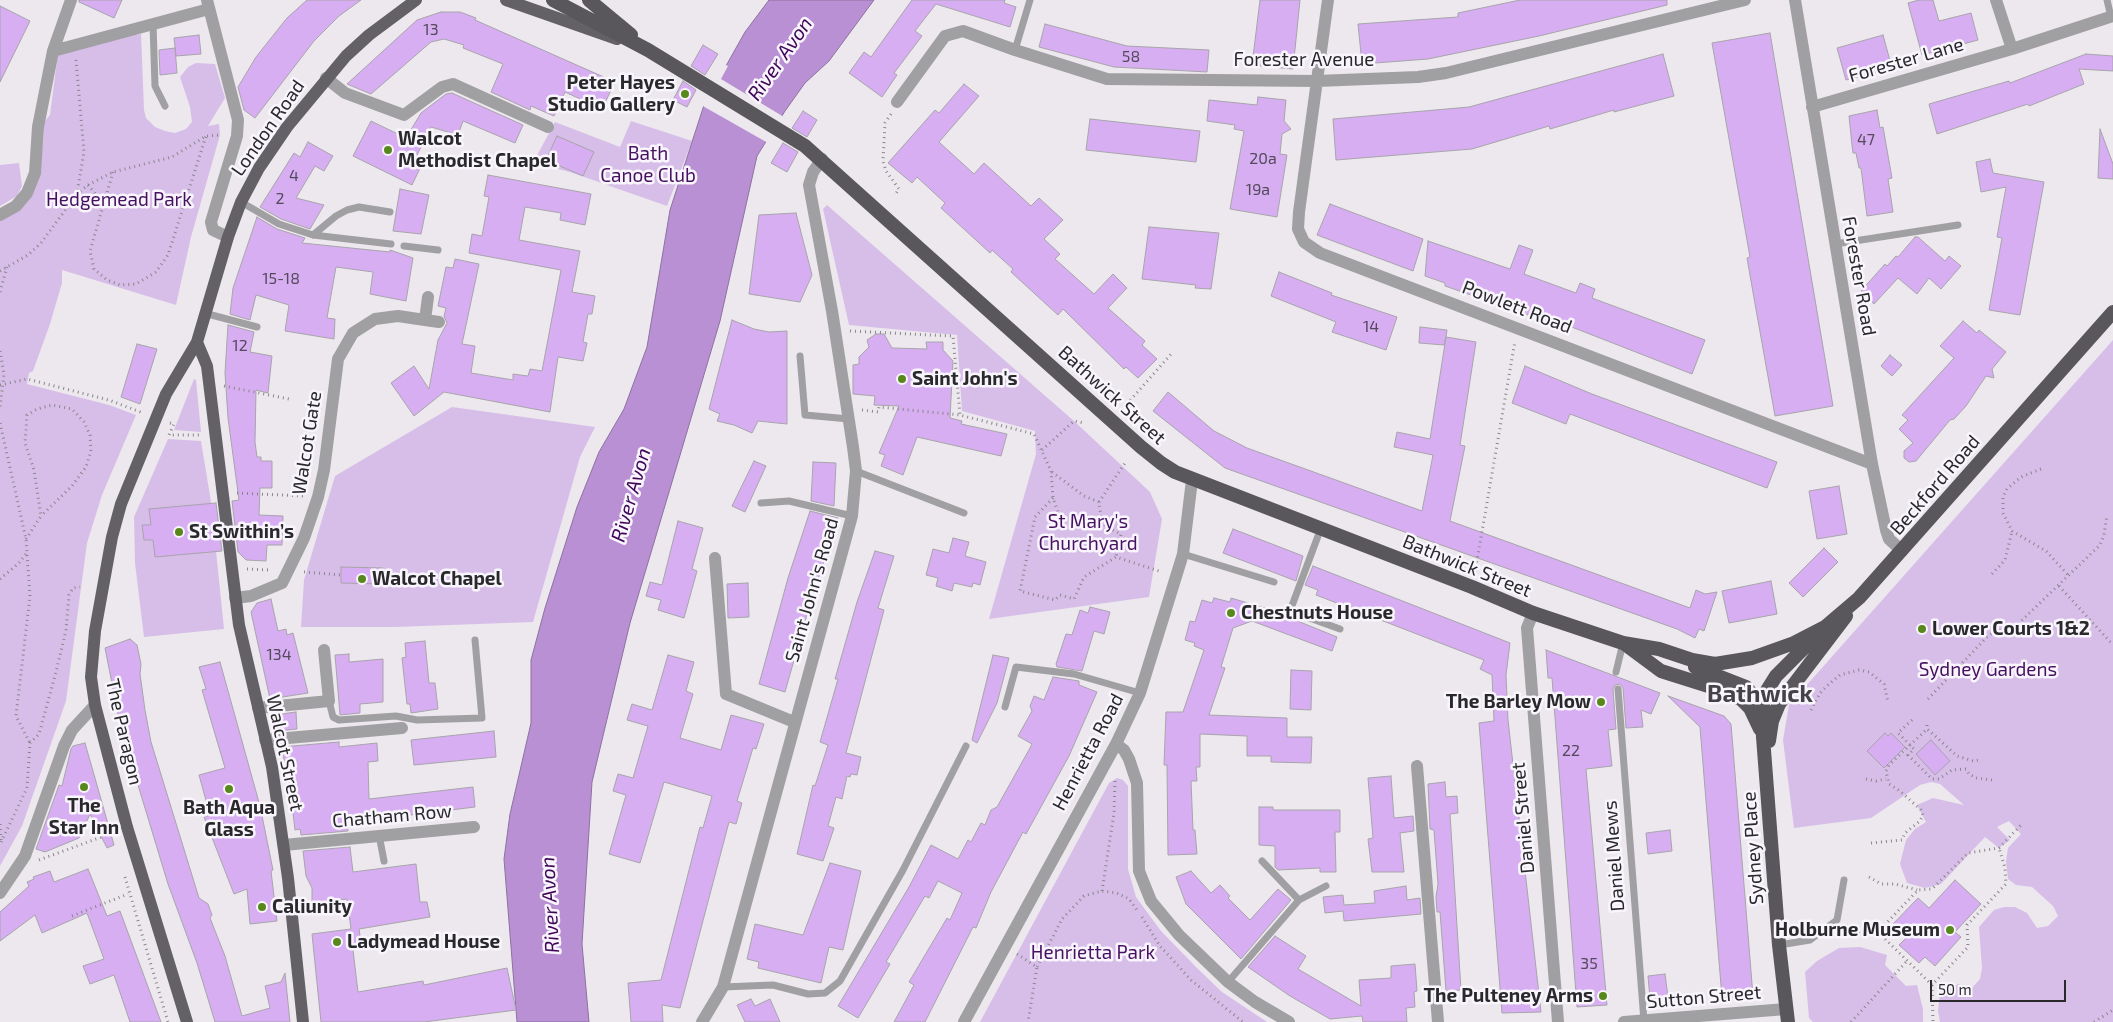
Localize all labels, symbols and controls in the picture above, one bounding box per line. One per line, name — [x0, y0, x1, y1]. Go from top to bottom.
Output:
water label: River Avon — [742, 13, 818, 105]
house number: 13 — [423, 20, 439, 40]
street label: Forester Lane — [1846, 33, 1966, 87]
house number: 58 — [1122, 47, 1140, 67]
street label: Forester Avenue — [1234, 49, 1374, 71]
place label: Peter Hayes Studio Gallery — [548, 72, 675, 116]
street label: London Road — [226, 75, 310, 181]
marker: Peter Hayes Studio Gallery — [679, 88, 691, 100]
place label: Walcot Methodist Chapel — [398, 128, 557, 172]
house number: 47 — [1857, 130, 1875, 150]
park label: Bath Canoe Club — [600, 143, 696, 187]
marker: Walcot Methodist Chapel — [382, 144, 394, 156]
house number: 20a — [1249, 149, 1277, 169]
house number: 4 — [289, 166, 299, 186]
house number: 19a — [1246, 180, 1270, 200]
park label: Hedgemead Park — [46, 189, 192, 211]
house number: 2 — [276, 189, 284, 209]
street label: Forester Road — [1837, 214, 1881, 338]
house number: 15-18 — [262, 269, 300, 289]
street label: Powlett Road — [1459, 276, 1575, 338]
house number: 14 — [1363, 317, 1379, 337]
house number: 12 — [232, 336, 248, 356]
street label: Bathwick Street — [1054, 341, 1170, 449]
place label: Saint John's — [912, 368, 1018, 390]
marker: Saint John's — [896, 373, 908, 385]
street label: Walcot Gate — [288, 389, 326, 497]
street label: Beckford Road — [1885, 430, 1985, 540]
water label: River Avon — [606, 445, 656, 545]
park label: St Mary's Churchyard — [1038, 511, 1138, 555]
street label: Saint John's Road — [780, 515, 844, 665]
place label: St Swithin’s — [189, 521, 294, 543]
marker: St Swithin’s — [173, 526, 185, 538]
street label: Bathwick Street — [1399, 530, 1535, 602]
place label: Walcot Chapel — [372, 568, 502, 590]
marker: Walcot Chapel — [356, 573, 368, 585]
place label: Chestnuts House — [1241, 602, 1393, 624]
marker: Chestnuts House — [1225, 607, 1237, 619]
place label: Lower Courts 1&2 — [1932, 618, 2090, 640]
marker: Lower Courts 1&2 — [1916, 623, 1928, 635]
house number: 134 — [266, 645, 292, 665]
park label: Sydney Gardens — [1919, 659, 2057, 681]
street label: The Paragon — [101, 677, 147, 787]
district label: Bathwick — [1707, 680, 1813, 708]
street label: Henrietta Road — [1048, 690, 1128, 814]
place label: The Barley Mow — [1446, 691, 1591, 713]
street label: Walcot Street — [262, 693, 308, 813]
marker: The Barley Mow — [1595, 696, 1607, 708]
house number: 22 — [1562, 741, 1580, 761]
street label: Daniel Street — [1507, 761, 1539, 875]
marker: The Star Inn — [78, 781, 90, 793]
marker: Bath Aqua Glass — [223, 783, 235, 795]
street label: Sydney Place — [1738, 791, 1768, 905]
place label: The Star Inn — [49, 795, 119, 839]
place label: Bath Aqua Glass — [183, 797, 275, 841]
street label: Chatham Row — [331, 799, 453, 833]
street label: Daniel Mews — [1599, 800, 1629, 912]
water label: River Avon — [535, 856, 565, 954]
place label: Caliunity — [272, 896, 352, 918]
marker: Caliunity — [256, 901, 268, 913]
place label: Holburne Museum — [1775, 919, 1940, 941]
marker: Holburne Museum — [1944, 924, 1956, 936]
place label: Ladymead House — [347, 931, 500, 953]
marker: Ladymead House — [331, 936, 343, 948]
park label: Henrietta Park — [1031, 942, 1155, 964]
house number: 35 — [1580, 954, 1598, 974]
scale bar — [1933, 970, 2069, 1002]
text: 50 m — [1938, 980, 1972, 998]
street label: Sutton Street — [1646, 981, 1762, 1013]
place label: The Pulteney Arms — [1424, 985, 1593, 1007]
marker: The Pulteney Arms — [1597, 990, 1609, 1002]

